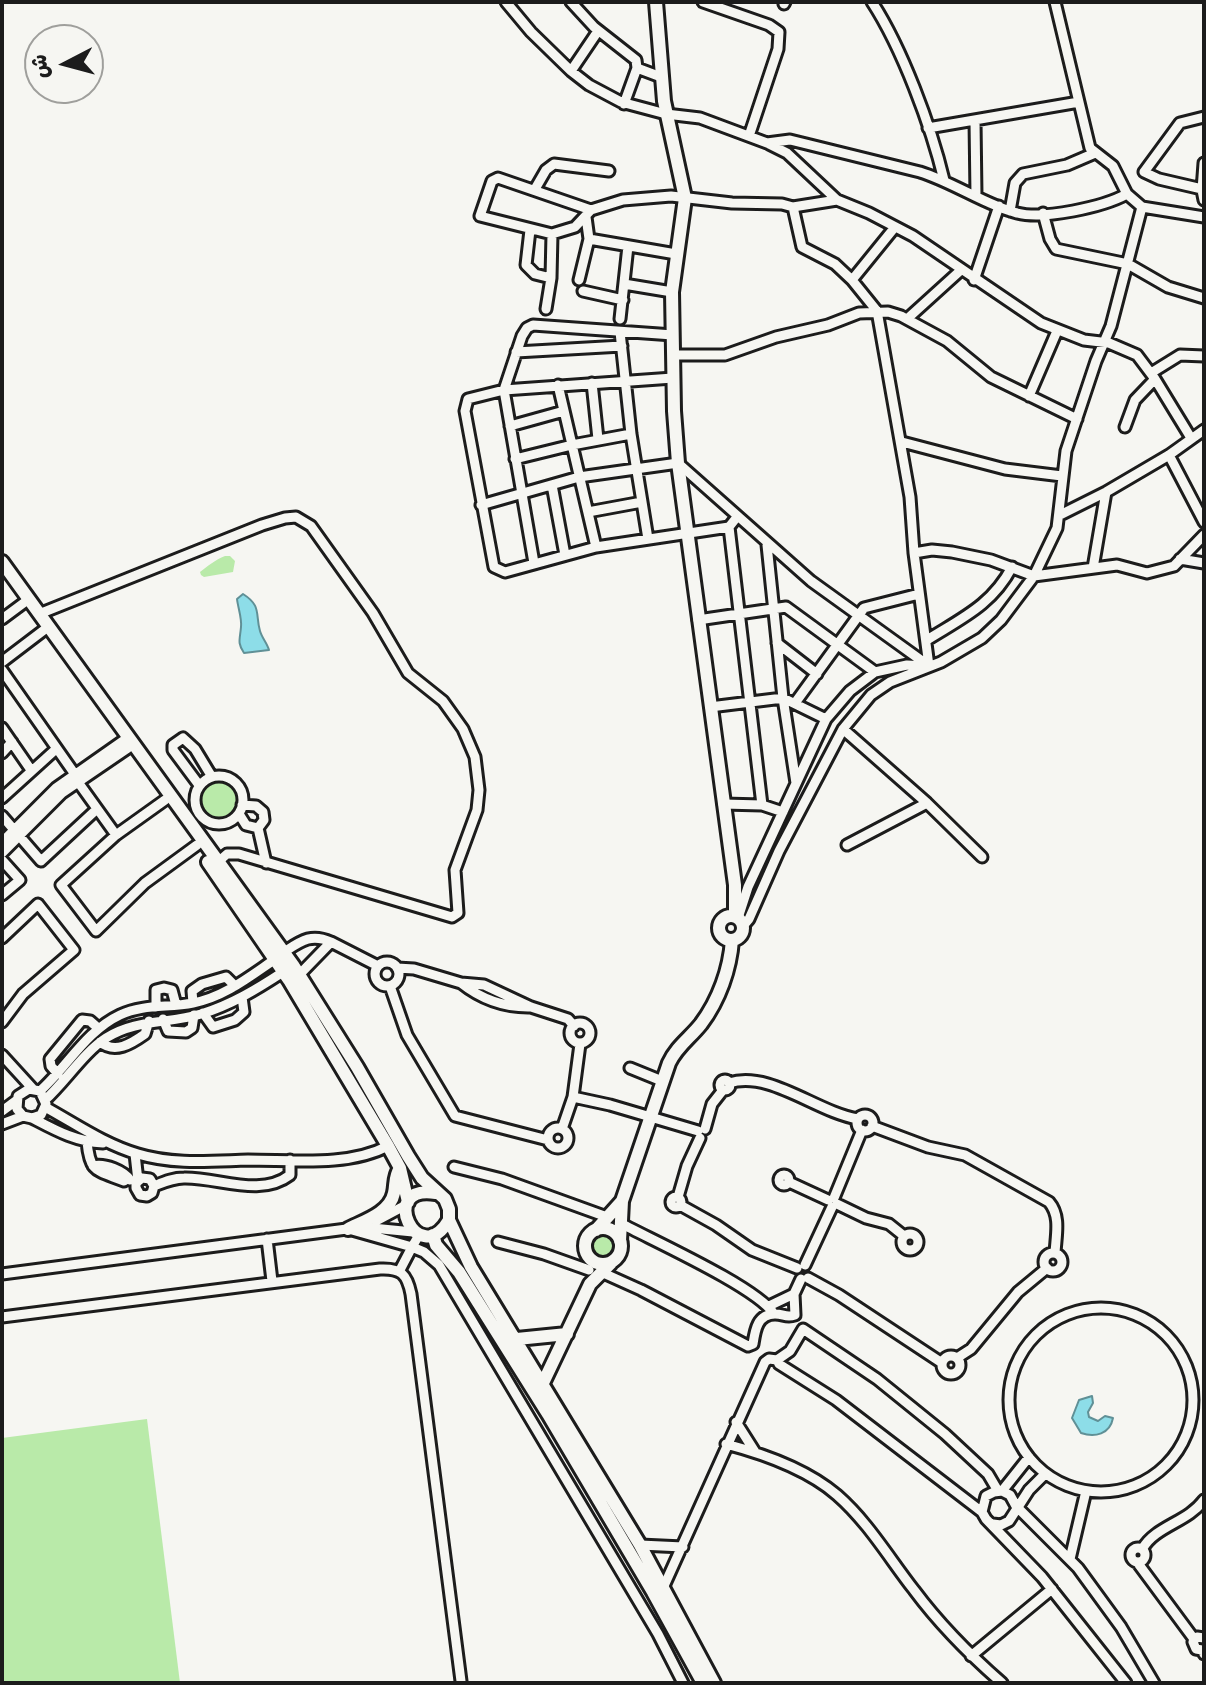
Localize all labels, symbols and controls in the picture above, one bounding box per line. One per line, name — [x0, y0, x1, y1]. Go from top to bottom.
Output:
north arrow — [24, 24, 104, 104]
text: ش — [25, 53, 59, 80]

